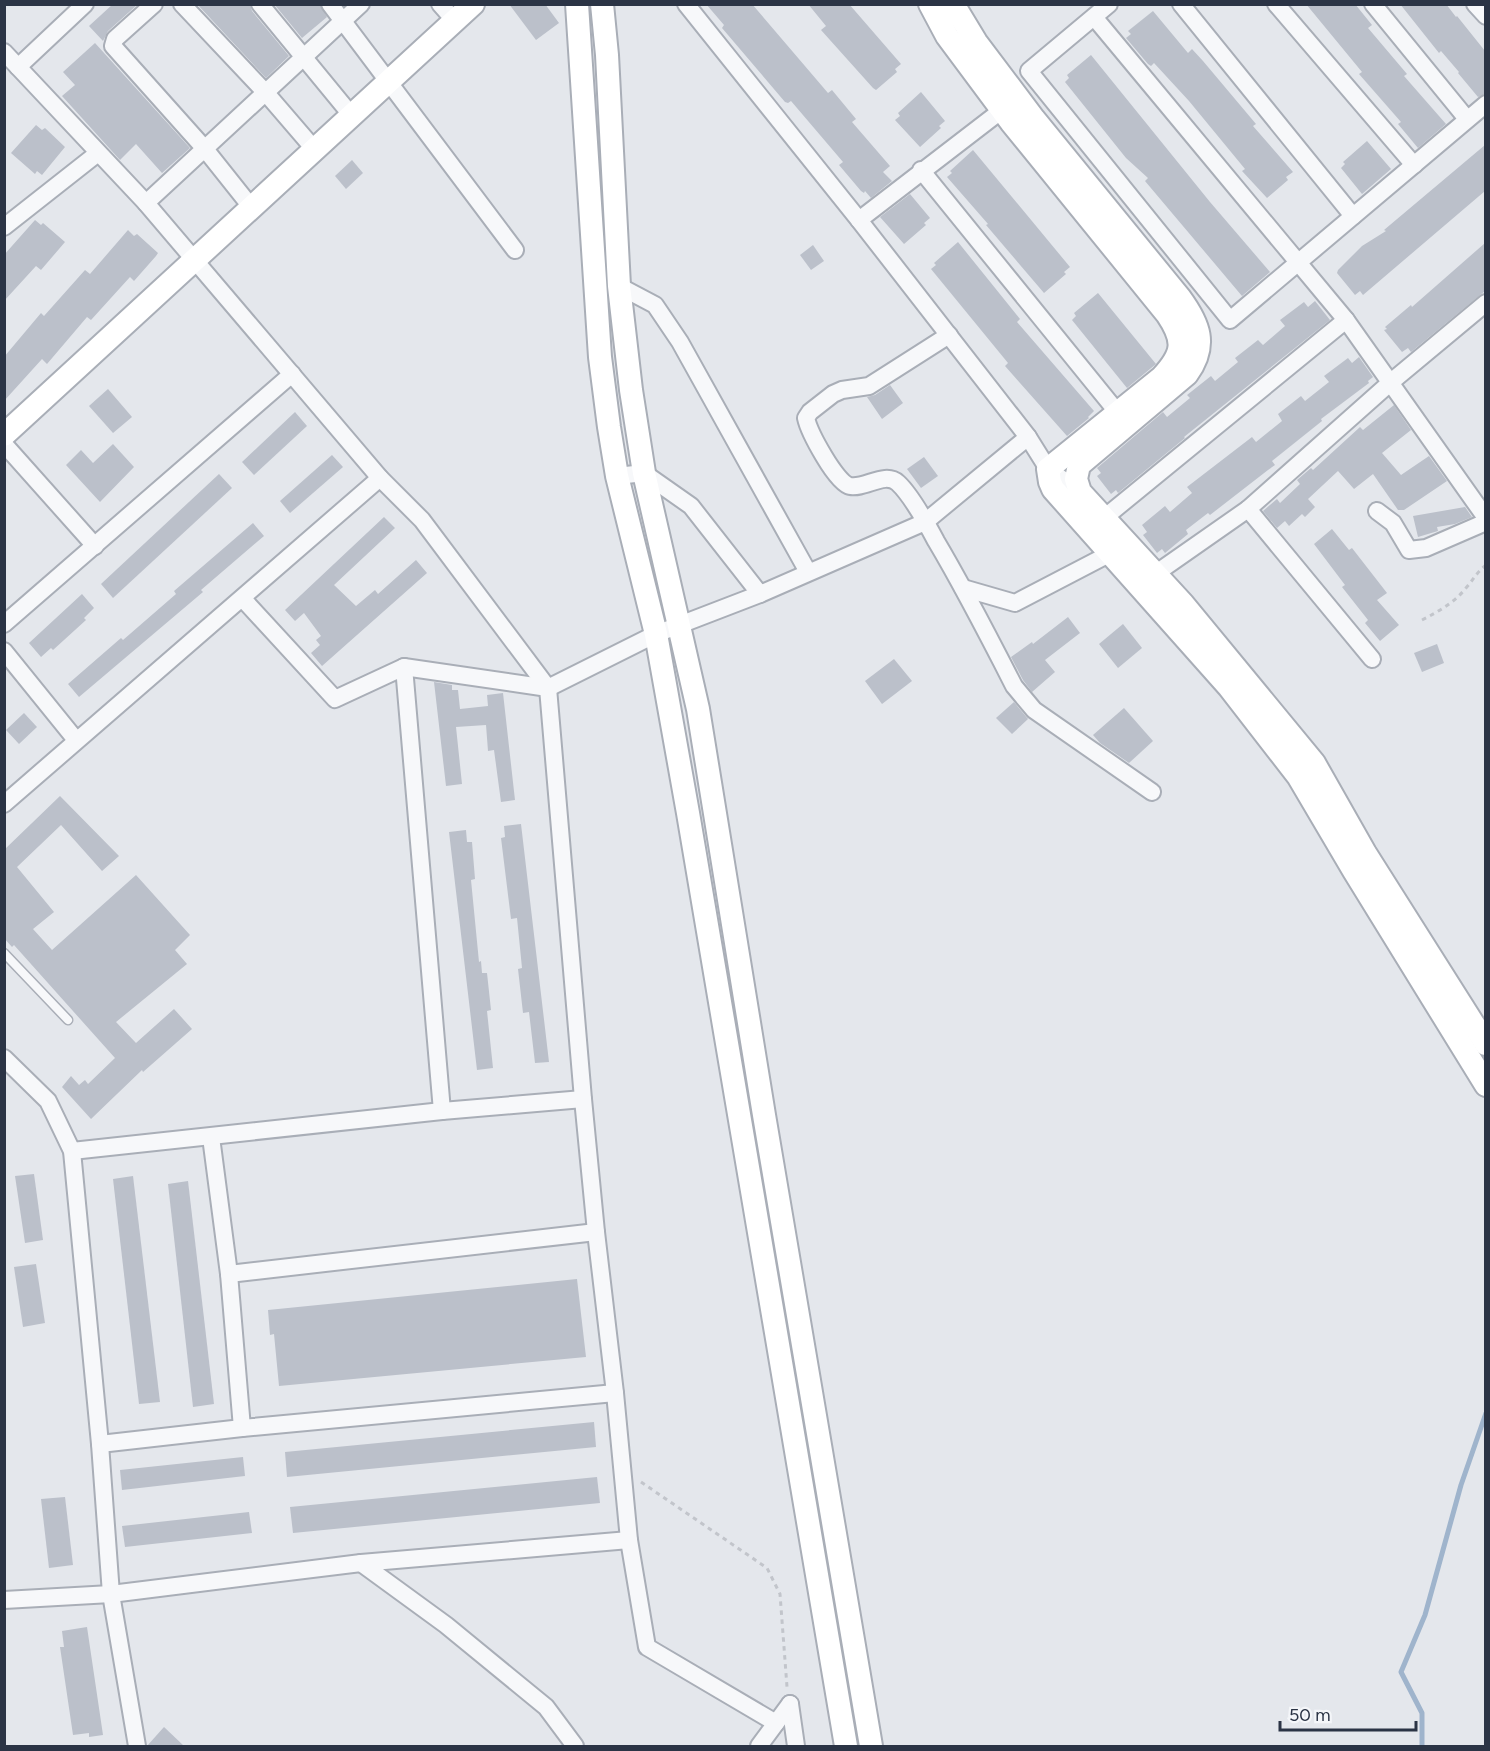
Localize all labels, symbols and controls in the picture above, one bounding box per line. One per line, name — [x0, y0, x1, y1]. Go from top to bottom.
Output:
scale bar — [1280, 1694, 1416, 1732]
text: 50 m — [1289, 1704, 1331, 1726]

